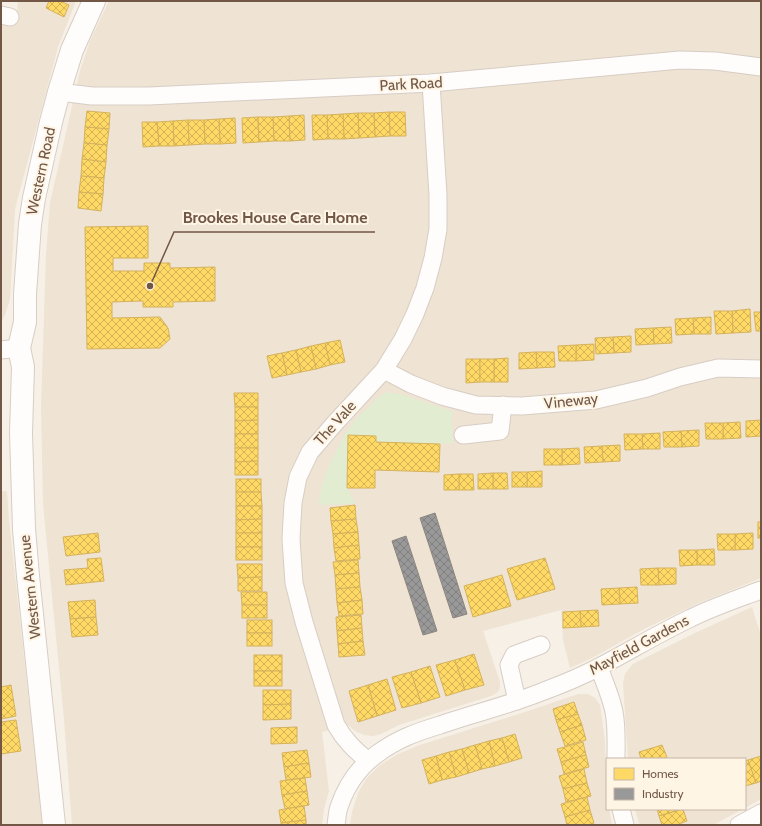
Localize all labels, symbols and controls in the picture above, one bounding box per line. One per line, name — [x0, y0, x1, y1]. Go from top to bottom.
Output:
street label: Park Road — [379, 73, 443, 95]
street label: Western Road — [23, 125, 59, 217]
callout: Brookes House Care Home — [174, 204, 375, 232]
text: Brookes House Care Home — [183, 208, 367, 227]
street label: Vineway — [543, 389, 599, 413]
street label: The Vale — [310, 397, 360, 449]
street label: Western Avenue — [16, 534, 44, 640]
street label: Mayfield Gardens — [586, 611, 692, 679]
legend — [606, 758, 746, 810]
text: Homes — [642, 766, 679, 781]
text: Industry — [642, 786, 683, 801]

